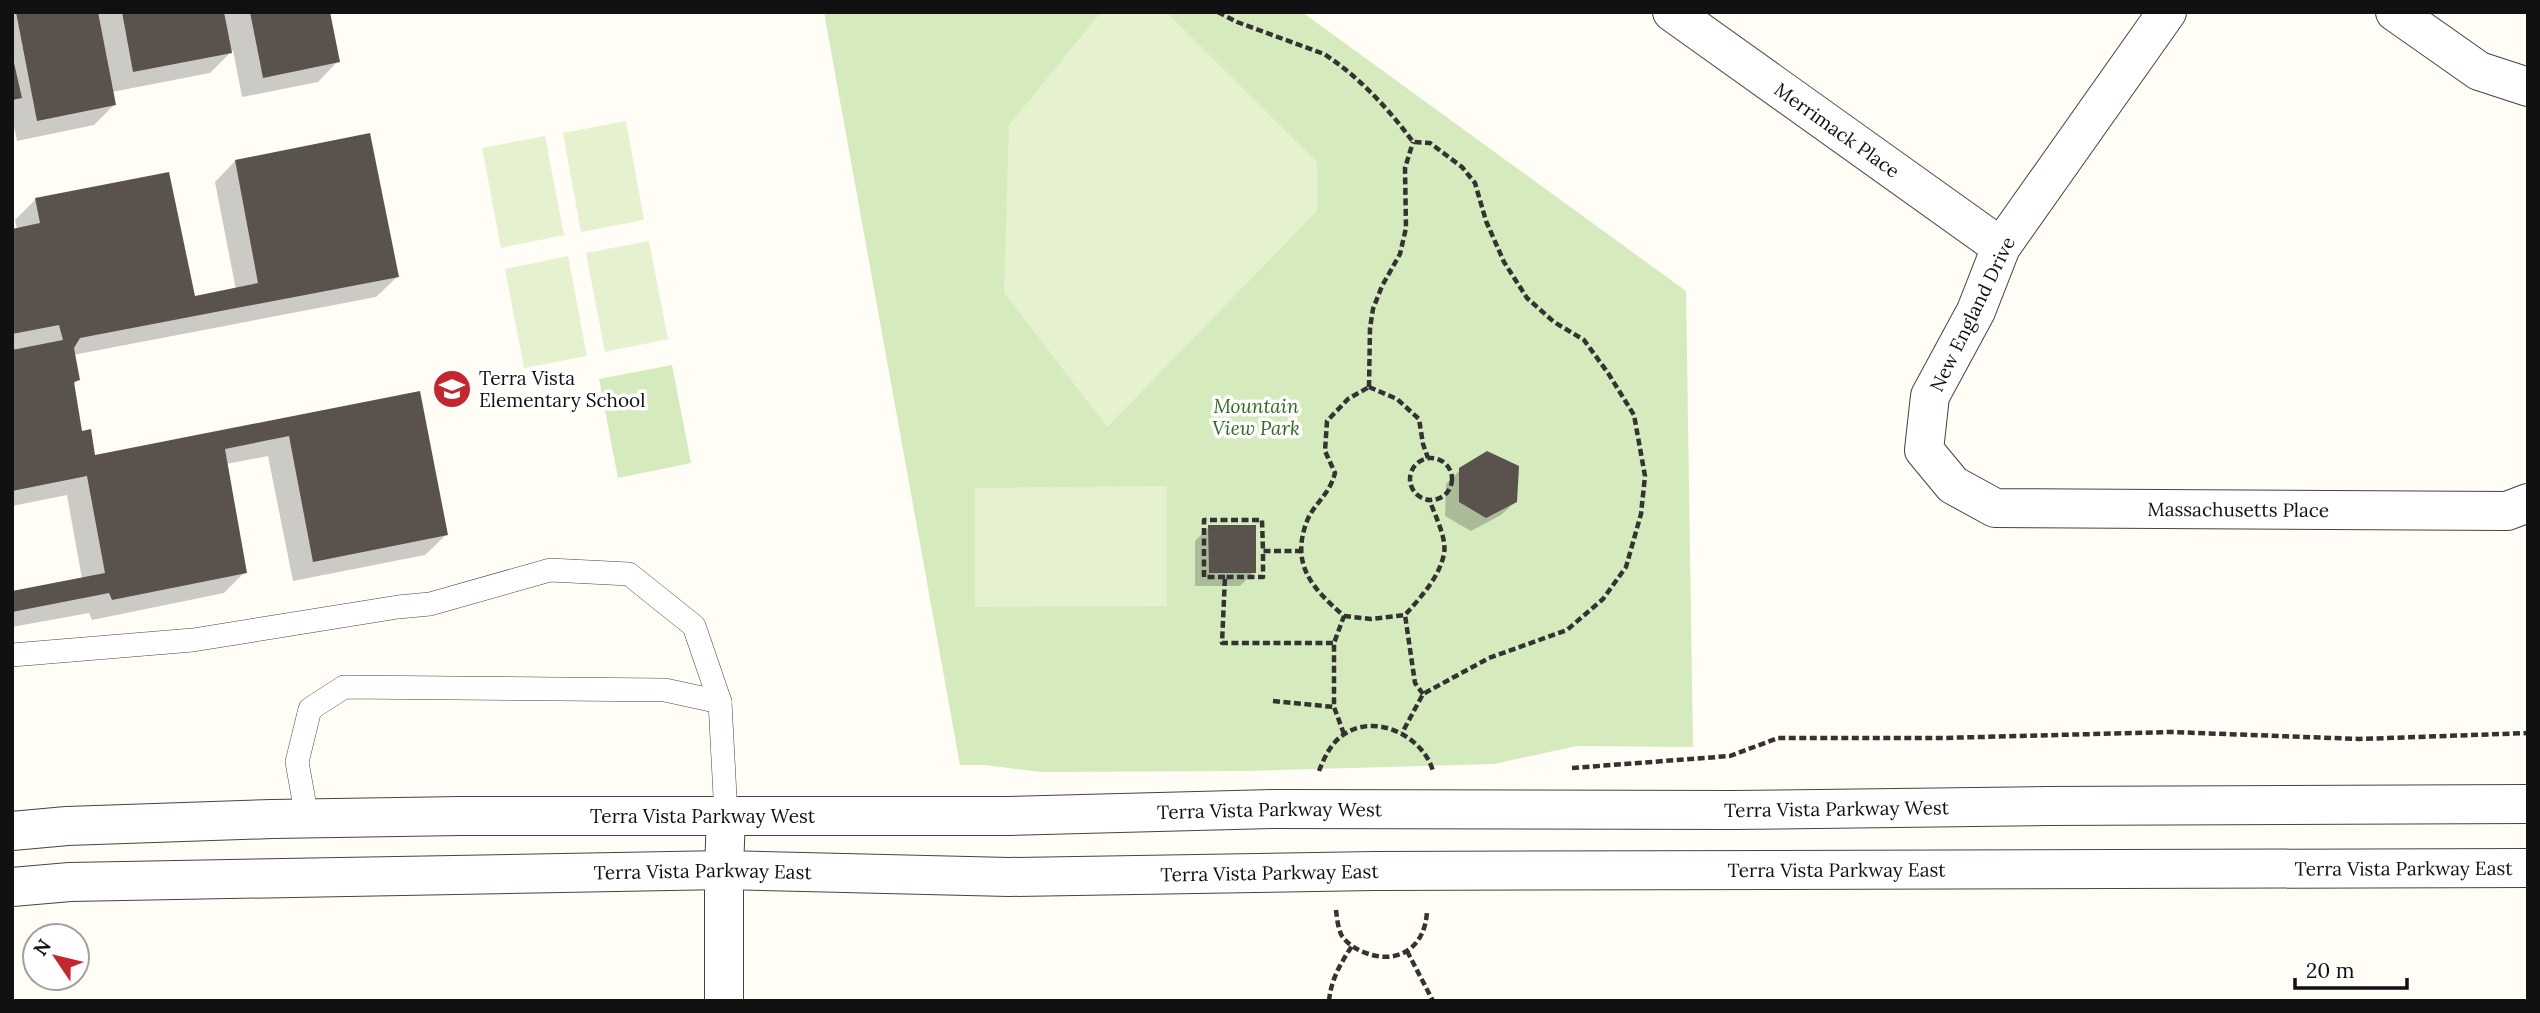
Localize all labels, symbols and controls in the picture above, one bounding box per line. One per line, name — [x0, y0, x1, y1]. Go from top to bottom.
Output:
street label: Merrimack Place — [1770, 77, 1904, 183]
street label: New England Drive — [1924, 233, 2020, 395]
place label: Terra Vista Elementary School — [479, 366, 645, 412]
school or university icon: Terra Vista Elementary School — [431, 368, 473, 410]
park label: Mountain View Park — [1212, 394, 1300, 440]
street label: Massachusetts Place — [2147, 497, 2329, 522]
street label: Terra Vista Parkway West — [1724, 795, 1950, 822]
street label: Terra Vista Parkway West — [1157, 797, 1383, 824]
street label: Terra Vista Parkway West — [590, 804, 816, 828]
street label: Terra Vista Parkway East — [2294, 856, 2513, 881]
street label: Terra Vista Parkway East — [593, 858, 813, 884]
street label: Terra Vista Parkway East — [1727, 858, 1946, 882]
street label: Terra Vista Parkway East — [1160, 859, 1379, 887]
north arrow — [21, 922, 91, 992]
text: N — [28, 934, 56, 960]
scale bar — [2295, 946, 2407, 990]
text: 20 m — [2306, 957, 2355, 984]

